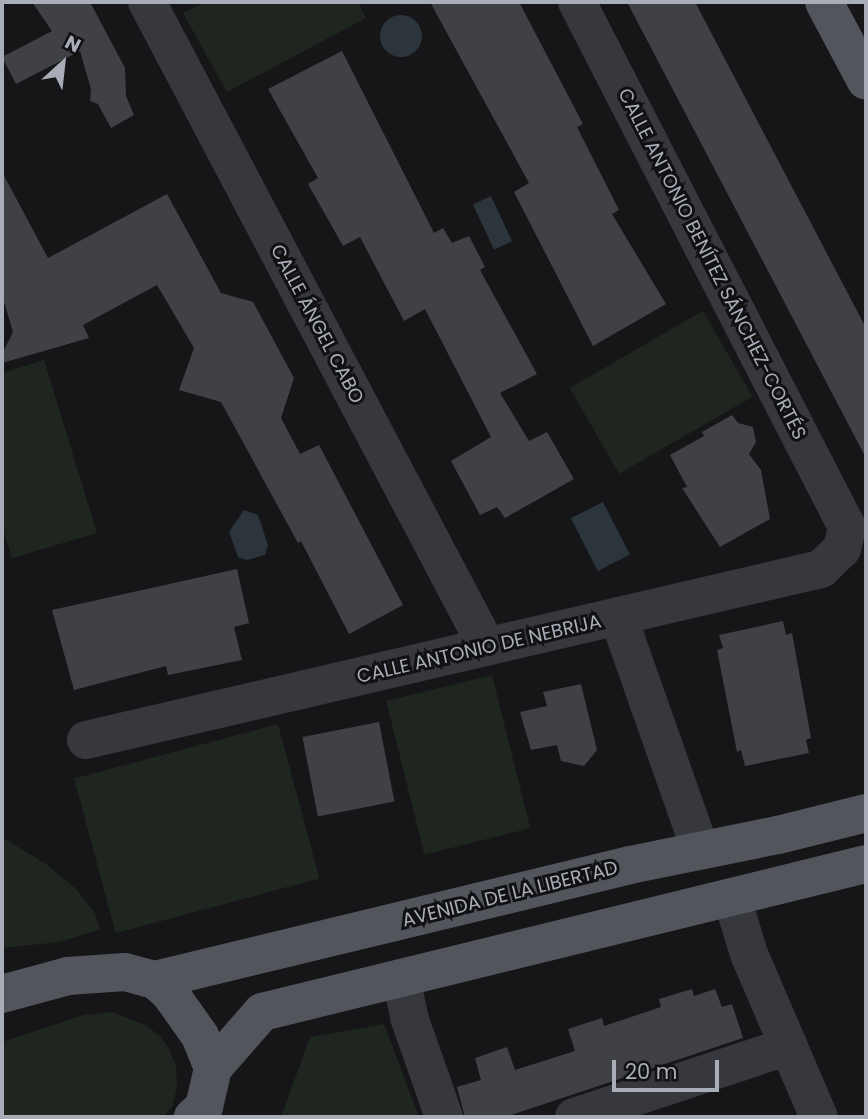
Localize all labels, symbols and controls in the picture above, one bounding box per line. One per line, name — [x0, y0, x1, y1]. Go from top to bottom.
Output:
north arrow — [28, 28, 98, 98]
text: N — [60, 29, 85, 59]
street label: CALLE ANTONIO BENÍTEZ SÁNCHEZ-CORTÉS — [613, 85, 811, 443]
street label: CALLE ÁNGEL CABO — [265, 241, 369, 407]
street label: CALLE ANTONIO DE NEBRIJA — [355, 610, 603, 688]
street label: AVENIDA DE LA LIBERTAD — [400, 856, 620, 932]
scale bar — [616, 1046, 723, 1090]
text: 20 m — [625, 1057, 678, 1086]

